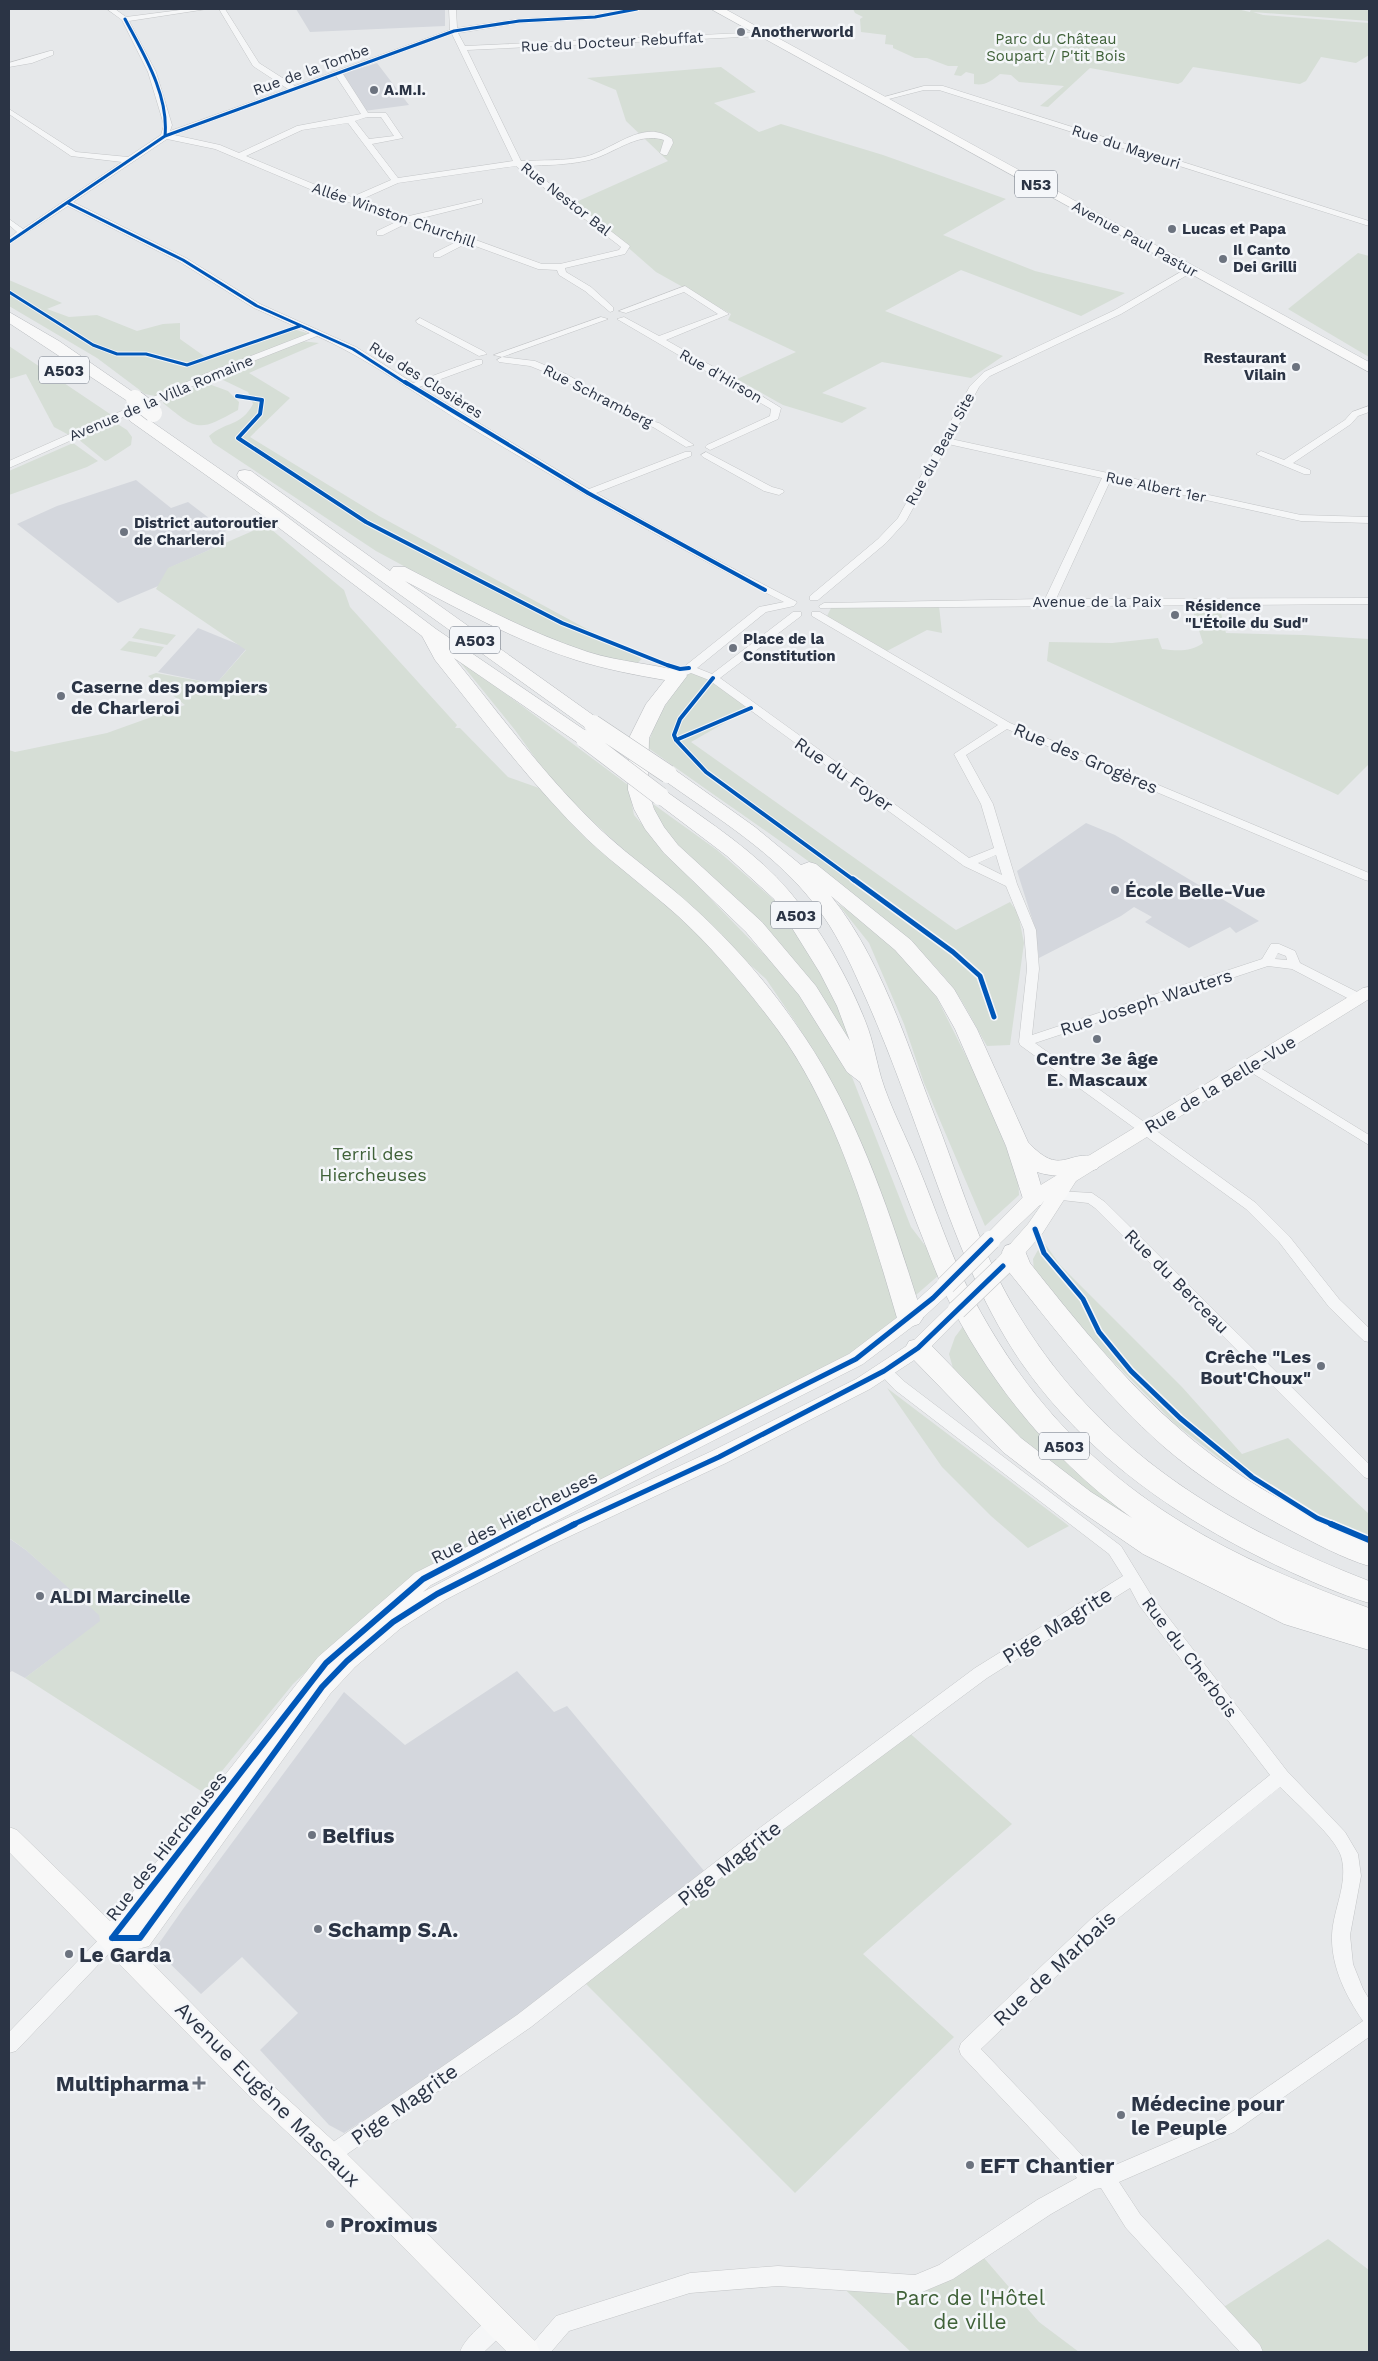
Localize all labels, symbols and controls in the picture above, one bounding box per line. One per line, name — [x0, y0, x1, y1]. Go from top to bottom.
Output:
place label: Anotherworld — [751, 23, 854, 41]
marker: Anotherworld — [735, 26, 747, 38]
street label: Rue du Docteur Rebuffat — [520, 28, 704, 56]
park label: Parc du Château Soupart / P'tit Bois — [986, 30, 1126, 65]
street label: Rue de la Tombe — [250, 41, 372, 99]
place label: A.M.I. — [384, 81, 426, 99]
marker: A.M.I. — [368, 84, 380, 96]
street label: Rue du Mayeuri — [1069, 121, 1183, 173]
street label: Rue Nestor Bal — [517, 158, 615, 240]
road number: N53 — [1015, 170, 1057, 198]
street label: Allée Winston Churchill — [310, 178, 479, 252]
street label: Avenue Paul Pastur — [1069, 197, 1201, 281]
place label: Lucas et Papa — [1182, 220, 1286, 238]
marker: Lucas et Papa — [1166, 223, 1178, 235]
place label: Il Canto Dei Grilli — [1233, 241, 1297, 276]
marker: Il Canto Dei Grilli — [1217, 253, 1229, 265]
street label: Rue des Closières — [366, 338, 486, 422]
street label: Rue d'Hirson — [676, 345, 766, 407]
place label: Restaurant Vilain — [1204, 349, 1286, 384]
street label: Avenue de la Villa Romaine — [66, 351, 256, 445]
road number: A503 — [39, 356, 89, 384]
street label: Rue Schramberg — [540, 361, 656, 431]
marker: Restaurant Vilain — [1290, 361, 1302, 373]
street label: Rue du Beau Site — [901, 389, 979, 509]
street label: Rue Albert 1er — [1104, 468, 1208, 506]
place label: District autoroutier de Charleroi — [134, 514, 279, 549]
marker: District autoroutier de Charleroi — [118, 526, 130, 538]
street label: Avenue de la Paix — [1033, 593, 1161, 611]
place label: Résidence "L'Étoile du Sud" — [1185, 597, 1308, 632]
marker: Résidence "L'Étoile du Sud" — [1169, 609, 1181, 621]
road number: A503 — [450, 626, 500, 654]
place label: Place de la Constitution — [743, 630, 835, 665]
marker: Place de la Constitution — [727, 642, 739, 654]
place label: Caserne des pompiers de Charleroi — [71, 676, 268, 718]
marker: Caserne des pompiers de Charleroi — [55, 690, 67, 702]
street label: Rue des Grogères — [1011, 718, 1161, 798]
street label: Rue du Foyer — [791, 732, 897, 816]
place label: École Belle-Vue — [1125, 880, 1265, 901]
marker: École Belle-Vue — [1109, 884, 1121, 896]
road number: A503 — [771, 902, 821, 928]
street label: Rue Joseph Wauters — [1057, 964, 1235, 1040]
street label: Rue de la Belle-Vue — [1140, 1030, 1300, 1138]
marker: Centre 3e âge E. Mascaux — [1091, 1033, 1103, 1045]
place label: Centre 3e âge E. Mascaux — [1036, 1048, 1158, 1090]
park label: Terril des Hiercheuses — [319, 1143, 427, 1185]
street label: Rue du Berceau — [1120, 1224, 1234, 1338]
place label: Crêche "Les Bout'Choux" — [1200, 1346, 1311, 1388]
marker: Crêche "Les Bout'Choux" — [1315, 1360, 1327, 1372]
road number: A503 — [1039, 1432, 1089, 1460]
street label: Rue des Hiercheuses — [427, 1466, 601, 1568]
street label: Pige Magrite — [997, 1581, 1117, 1669]
place label: ALDI Marcinelle — [50, 1586, 190, 1607]
marker: ALDI Marcinelle — [34, 1590, 46, 1602]
street label: Rue du Cherbois — [1138, 1593, 1242, 1721]
street label: Rue des Hiercheuses — [101, 1767, 231, 1925]
street label: Pige Magrite — [672, 1815, 786, 1911]
place label: Belfius — [322, 1823, 394, 1848]
marker: Belfius — [306, 1829, 318, 1841]
street label: Rue de Marbais — [988, 1905, 1120, 2031]
place label: Schamp S.A. — [328, 1917, 458, 1942]
marker: Schamp S.A. — [312, 1923, 324, 1935]
place label: Le Garda — [79, 1942, 172, 1967]
marker: Le Garda — [63, 1948, 75, 1960]
street label: Avenue Eugène Mascaux — [170, 1996, 366, 2192]
street label: Pige Magrite — [346, 2058, 462, 2150]
place label: Multipharma — [56, 2071, 190, 2096]
marker: Multipharma — [193, 2077, 205, 2089]
place label: Médecine pour le Peuple — [1131, 2091, 1285, 2140]
marker: Médecine pour le Peuple — [1115, 2109, 1127, 2121]
place label: EFT Chantier — [980, 2153, 1114, 2178]
marker: EFT Chantier — [964, 2159, 976, 2171]
place label: Proximus — [340, 2212, 437, 2237]
marker: Proximus — [324, 2218, 336, 2230]
park label: Parc de l'Hôtel de ville — [895, 2285, 1046, 2334]

